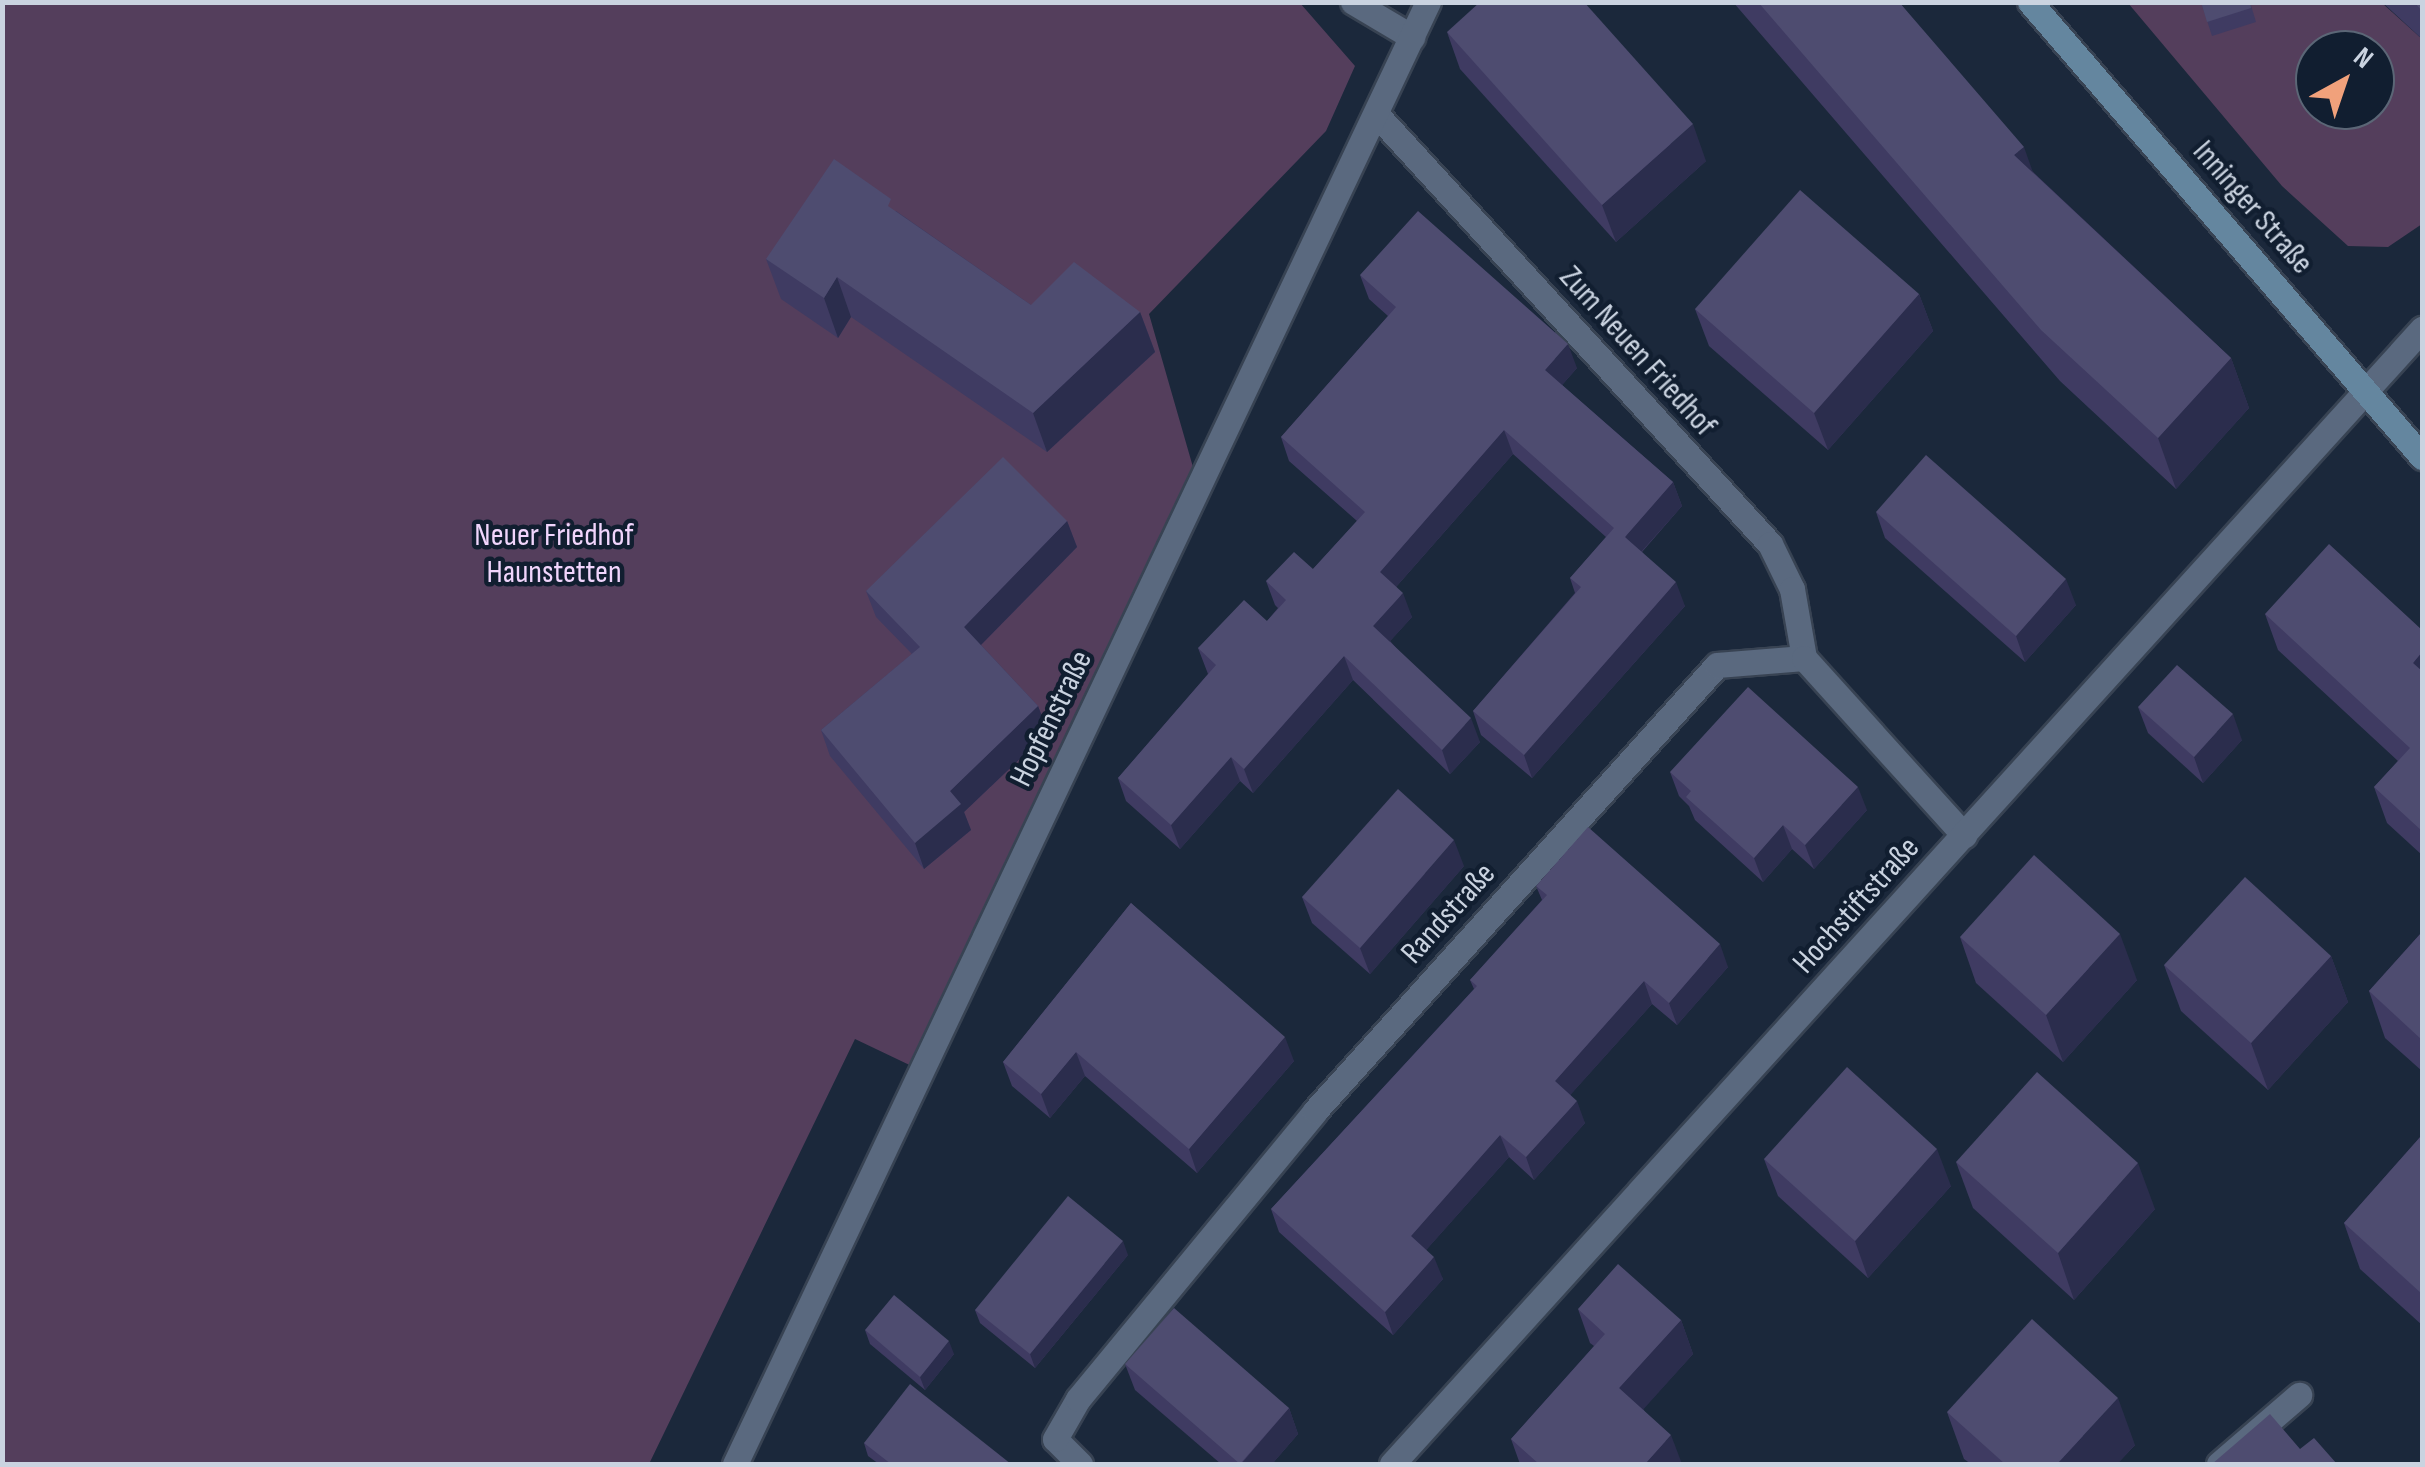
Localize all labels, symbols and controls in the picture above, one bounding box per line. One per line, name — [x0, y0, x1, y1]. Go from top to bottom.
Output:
north arrow — [2295, 30, 2395, 130]
text: N — [2347, 41, 2380, 76]
street label: Inninger Straße — [2184, 134, 2320, 282]
street label: Zum Neuen Friedhof — [1551, 259, 1723, 445]
park label: Neuer Friedhof Haunstetten — [474, 518, 634, 593]
street label: Hopfenstraße — [1003, 645, 1101, 793]
street label: Hochstiftstraße — [1786, 830, 1928, 982]
street label: Randstraße — [1394, 856, 1504, 972]

